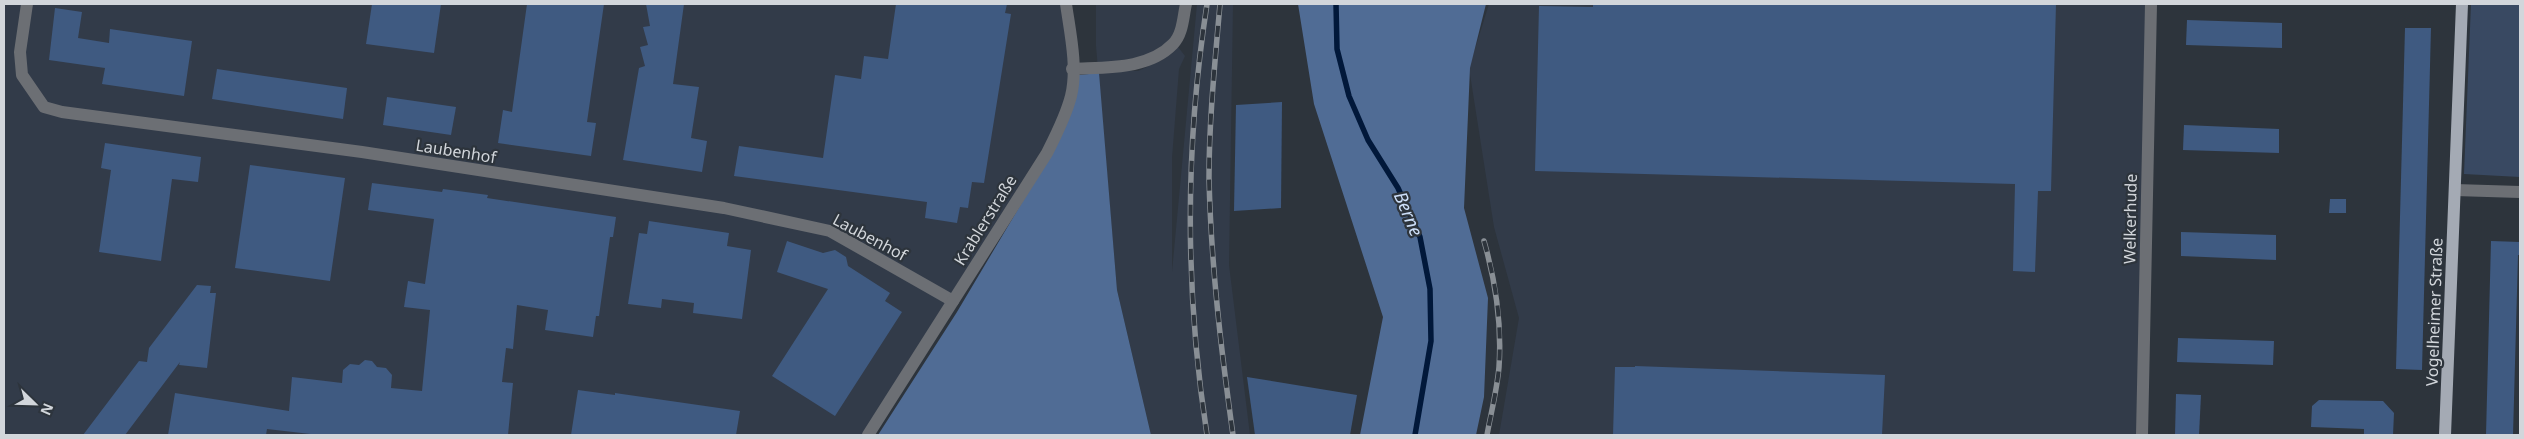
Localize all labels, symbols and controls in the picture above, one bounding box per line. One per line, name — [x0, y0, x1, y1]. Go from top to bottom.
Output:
street label: Laubenhof — [414, 134, 499, 168]
street label: Krablerstraße — [948, 171, 1022, 269]
street label: Welkerhude — [2118, 174, 2142, 264]
water label: Berne — [1389, 188, 1429, 240]
street label: Laubenhof — [829, 208, 912, 266]
street label: Vogelheimer Straße — [2420, 237, 2448, 387]
north arrow — [10, 379, 60, 429]
text: N — [36, 400, 58, 418]

